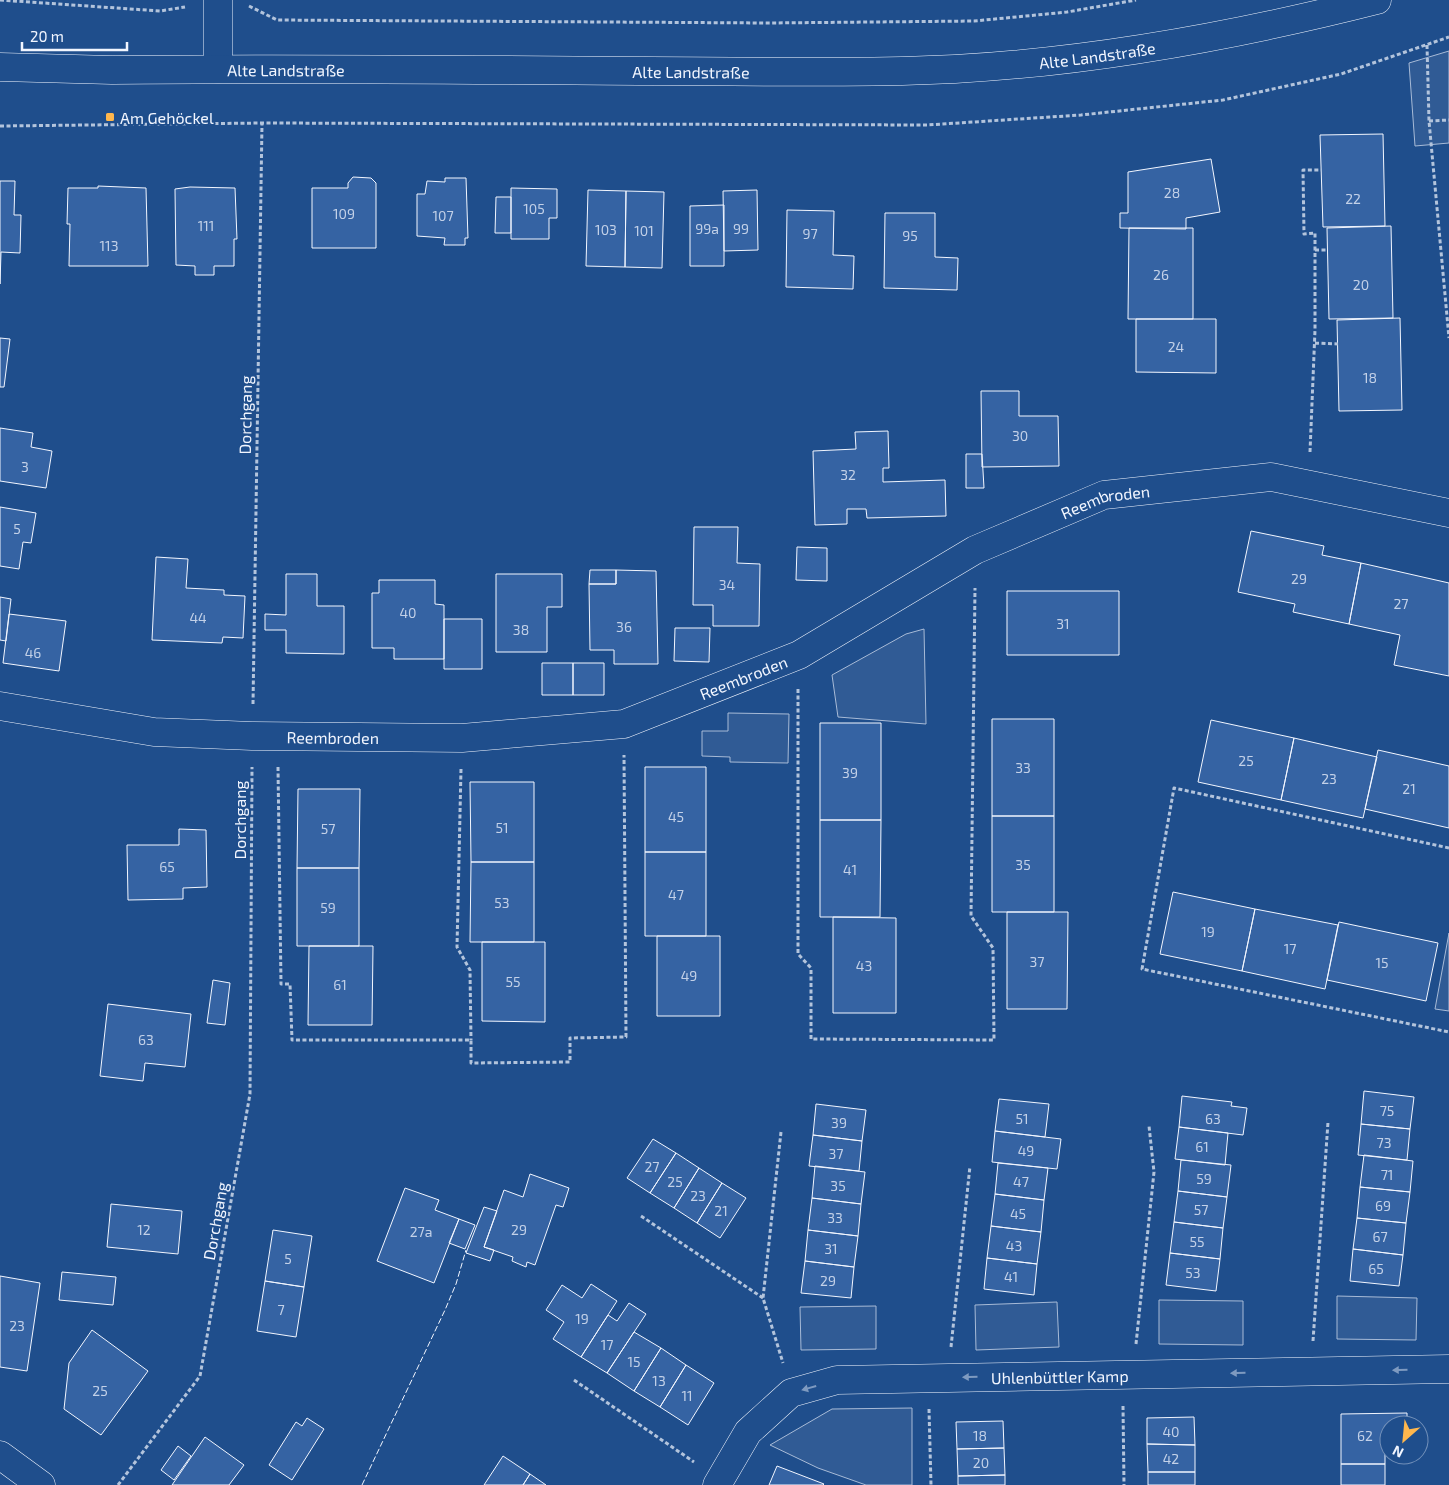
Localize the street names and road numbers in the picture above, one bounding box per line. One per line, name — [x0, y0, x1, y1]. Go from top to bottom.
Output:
street label: Alte Landstraße — [1038, 37, 1157, 72]
street label: Alte Landstraße — [227, 60, 345, 79]
street label: Alte Landstraße — [632, 61, 750, 81]
street label: Dorchgang — [235, 375, 255, 455]
street label: Reembroden — [1058, 481, 1151, 522]
street label: Reembroden — [697, 651, 790, 703]
street label: Reembroden — [286, 727, 379, 747]
street label: Dorchgang — [230, 780, 249, 859]
street label: Dorchgang — [199, 1180, 231, 1262]
street label: Uhlenbüttler Kamp — [991, 1365, 1129, 1387]

